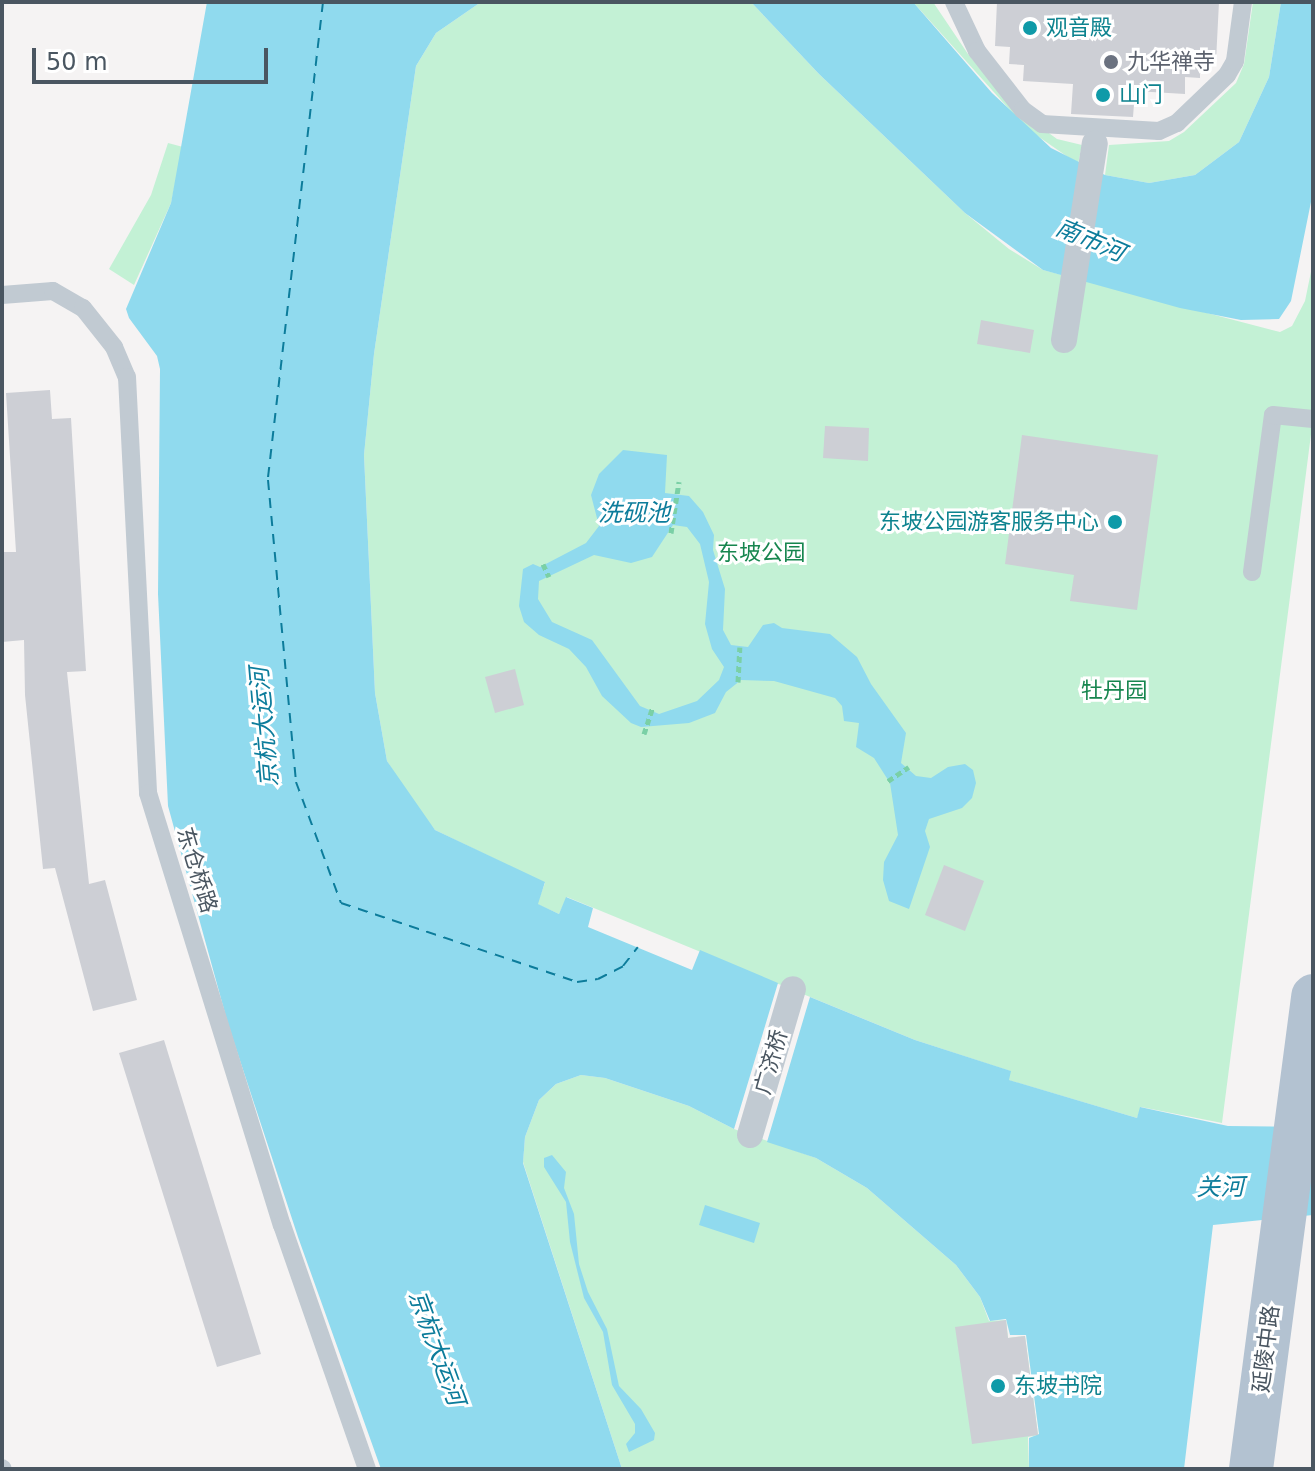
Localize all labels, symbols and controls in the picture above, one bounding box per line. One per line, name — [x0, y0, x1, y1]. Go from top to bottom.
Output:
place label: 观音殿 — [1046, 15, 1112, 41]
marker: 观音殿 — [1021, 19, 1039, 37]
scale bar — [36, 32, 272, 82]
text: 50 m — [46, 48, 108, 76]
place label: 九华禅寺 — [1127, 49, 1215, 75]
marker: 九华禅寺 — [1102, 53, 1120, 71]
place label: 山门 — [1119, 82, 1163, 108]
marker: 山门 — [1094, 86, 1112, 104]
water label: 南市河 — [1051, 214, 1129, 268]
water label: 洗砚池 — [598, 500, 670, 528]
place label: 东坡公园游客服务中心 — [879, 509, 1099, 535]
marker: 东坡公园游客服务中心 — [1106, 513, 1124, 531]
park label: 东坡公园 — [717, 540, 805, 566]
water label: 京杭大运河 — [245, 666, 285, 788]
park label: 牡丹园 — [1081, 678, 1147, 704]
street label: 东仓桥路 — [172, 824, 222, 916]
street label: 广济桥 — [749, 1027, 793, 1097]
water label: 关河 — [1196, 1173, 1244, 1203]
water label: 京杭大运河 — [402, 1287, 470, 1409]
street label: 延陵中路 — [1248, 1304, 1284, 1394]
place label: 东坡书院 — [1014, 1373, 1102, 1399]
marker: 东坡书院 — [989, 1377, 1007, 1395]

